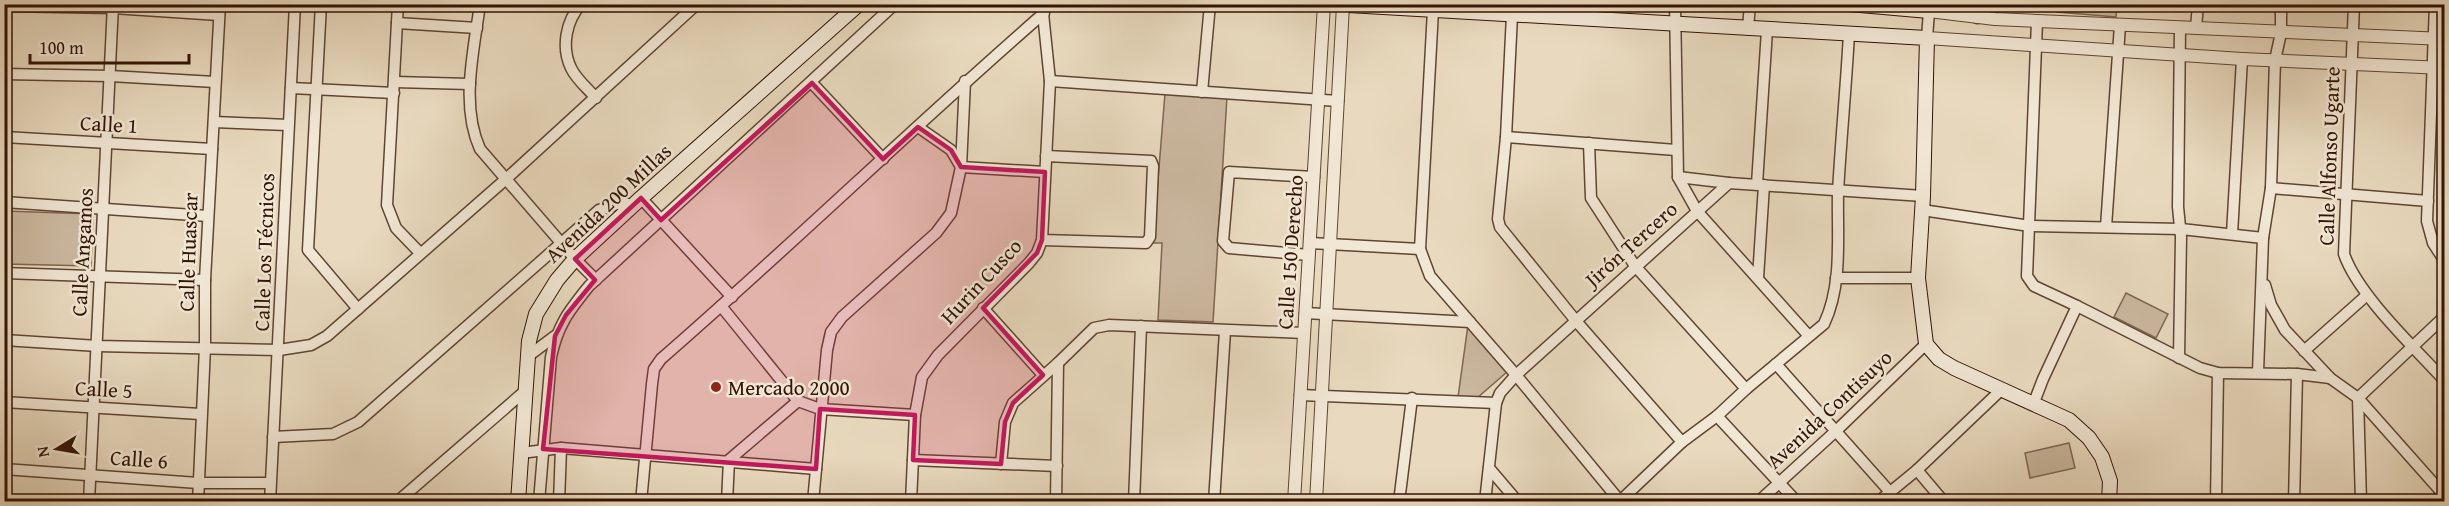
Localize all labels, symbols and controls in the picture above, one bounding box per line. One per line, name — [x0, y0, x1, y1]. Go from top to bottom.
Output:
scale bar — [30, 27, 189, 65]
text: 100 m — [39, 34, 84, 61]
street label: Calle Alfonso Ugarte — [2310, 66, 2348, 246]
street label: Calle 1 — [79, 107, 139, 141]
street label: Avenida 200 Millas — [538, 136, 678, 270]
street label: Calle Los Técnicos — [246, 172, 282, 332]
street label: Calle 150 Derecho — [1269, 174, 1311, 330]
street label: Calle Angamos — [63, 187, 101, 317]
street label: Calle Huascar — [170, 192, 206, 312]
street label: Jirón Tercero — [1575, 194, 1684, 296]
street label: Hurin Cusco — [933, 231, 1029, 331]
street label: Avenida Contisuyo — [1759, 342, 1899, 476]
street label: Calle 5 — [74, 372, 134, 406]
place label: Mercado 2000 — [728, 372, 850, 403]
marker: Mercado 2000 — [709, 380, 723, 394]
north arrow — [27, 419, 87, 479]
street label: Calle 6 — [109, 442, 169, 476]
text: N — [29, 444, 55, 459]

